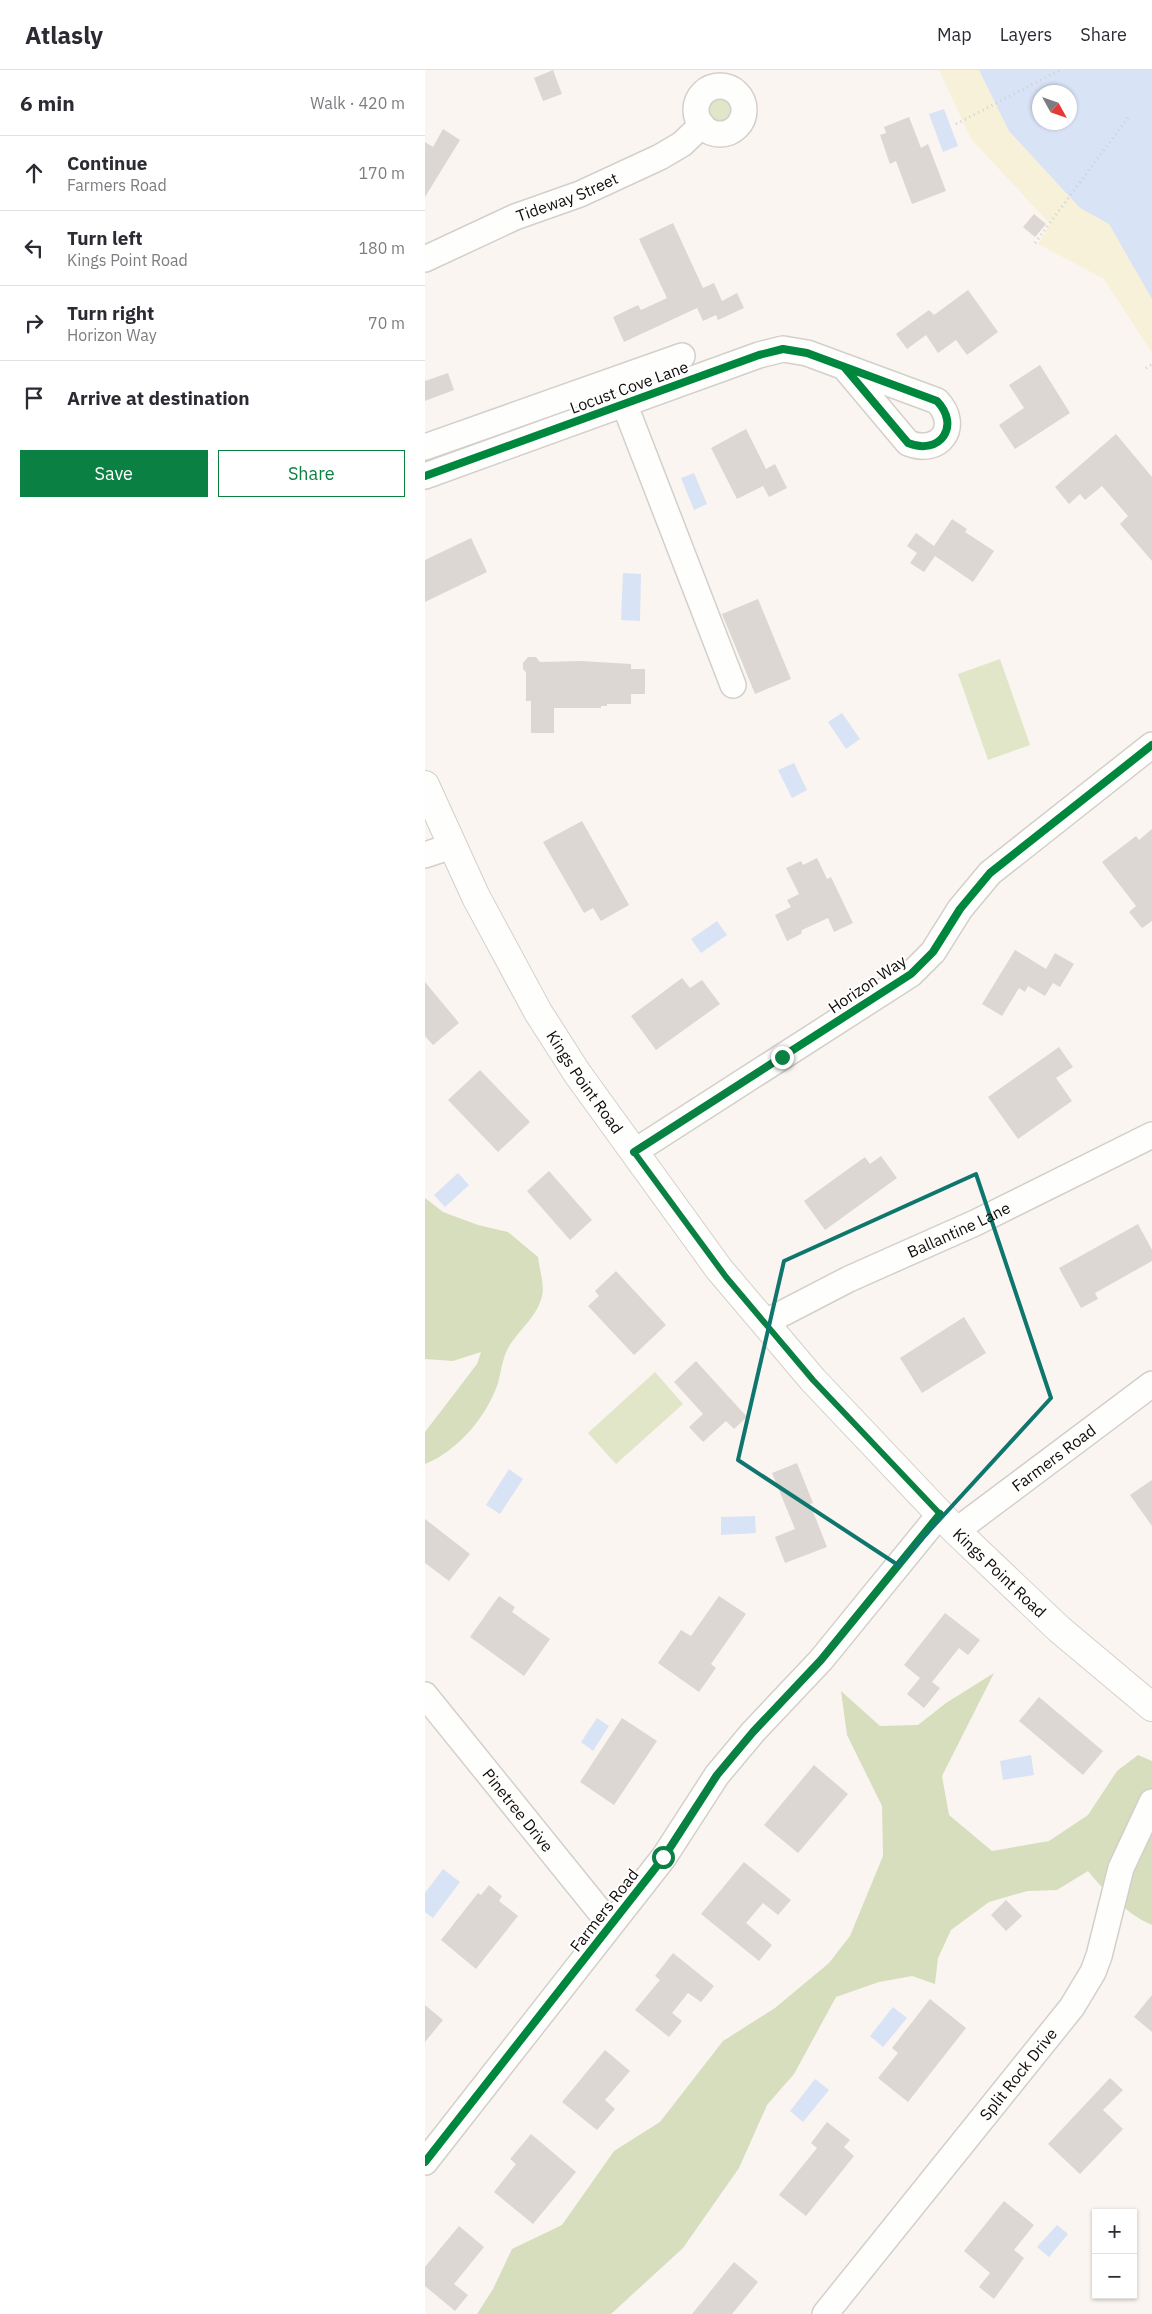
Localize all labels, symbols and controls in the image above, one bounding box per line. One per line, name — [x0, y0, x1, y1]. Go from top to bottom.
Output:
text: Atlasly — [25, 19, 103, 51]
text: Map — [937, 23, 972, 46]
text: Layers — [1000, 23, 1052, 46]
text: Share — [1080, 23, 1127, 46]
north arrow — [1032, 85, 1077, 130]
text: 6 min — [20, 89, 75, 117]
text: Walk · 420 m — [310, 93, 405, 113]
text: Continue — [67, 151, 147, 175]
icon: ahead — [20, 159, 48, 187]
text: 170 m — [358, 163, 405, 183]
street label: Tideway Street — [513, 168, 621, 226]
text: Farmers Road — [67, 175, 167, 195]
text: Turn left — [67, 226, 143, 250]
icon: left — [20, 234, 48, 262]
text: 180 m — [358, 238, 405, 258]
text: Kings Point Road — [67, 250, 188, 270]
text: Turn right — [67, 301, 154, 325]
icon: right — [20, 309, 48, 337]
text: 70 m — [368, 313, 405, 333]
text: Horizon Way — [67, 325, 157, 345]
street label: Locust Cove Lane — [567, 356, 691, 418]
icon: arrive — [20, 384, 48, 412]
text: Arrive at destination — [67, 386, 250, 410]
button: Save — [20, 450, 208, 497]
button: Share — [218, 450, 405, 497]
street label: Horizon Way — [824, 951, 910, 1017]
street label: Kings Point Road — [542, 1027, 628, 1137]
route end — [771, 1046, 794, 1069]
street label: Ballantine Lane — [904, 1197, 1014, 1262]
street label: Farmers Road — [1008, 1420, 1100, 1496]
street label: Kings Point Road — [949, 1524, 1050, 1622]
street label: Pinetree Drive — [478, 1764, 558, 1856]
route start — [652, 1846, 675, 1869]
street label: Farmers Road — [565, 1865, 643, 1955]
street label: Split Rock Drive — [975, 2024, 1061, 2124]
map controls — [1092, 2209, 1137, 2299]
button: + — [1092, 2209, 1137, 2254]
button: − — [1092, 2254, 1137, 2299]

